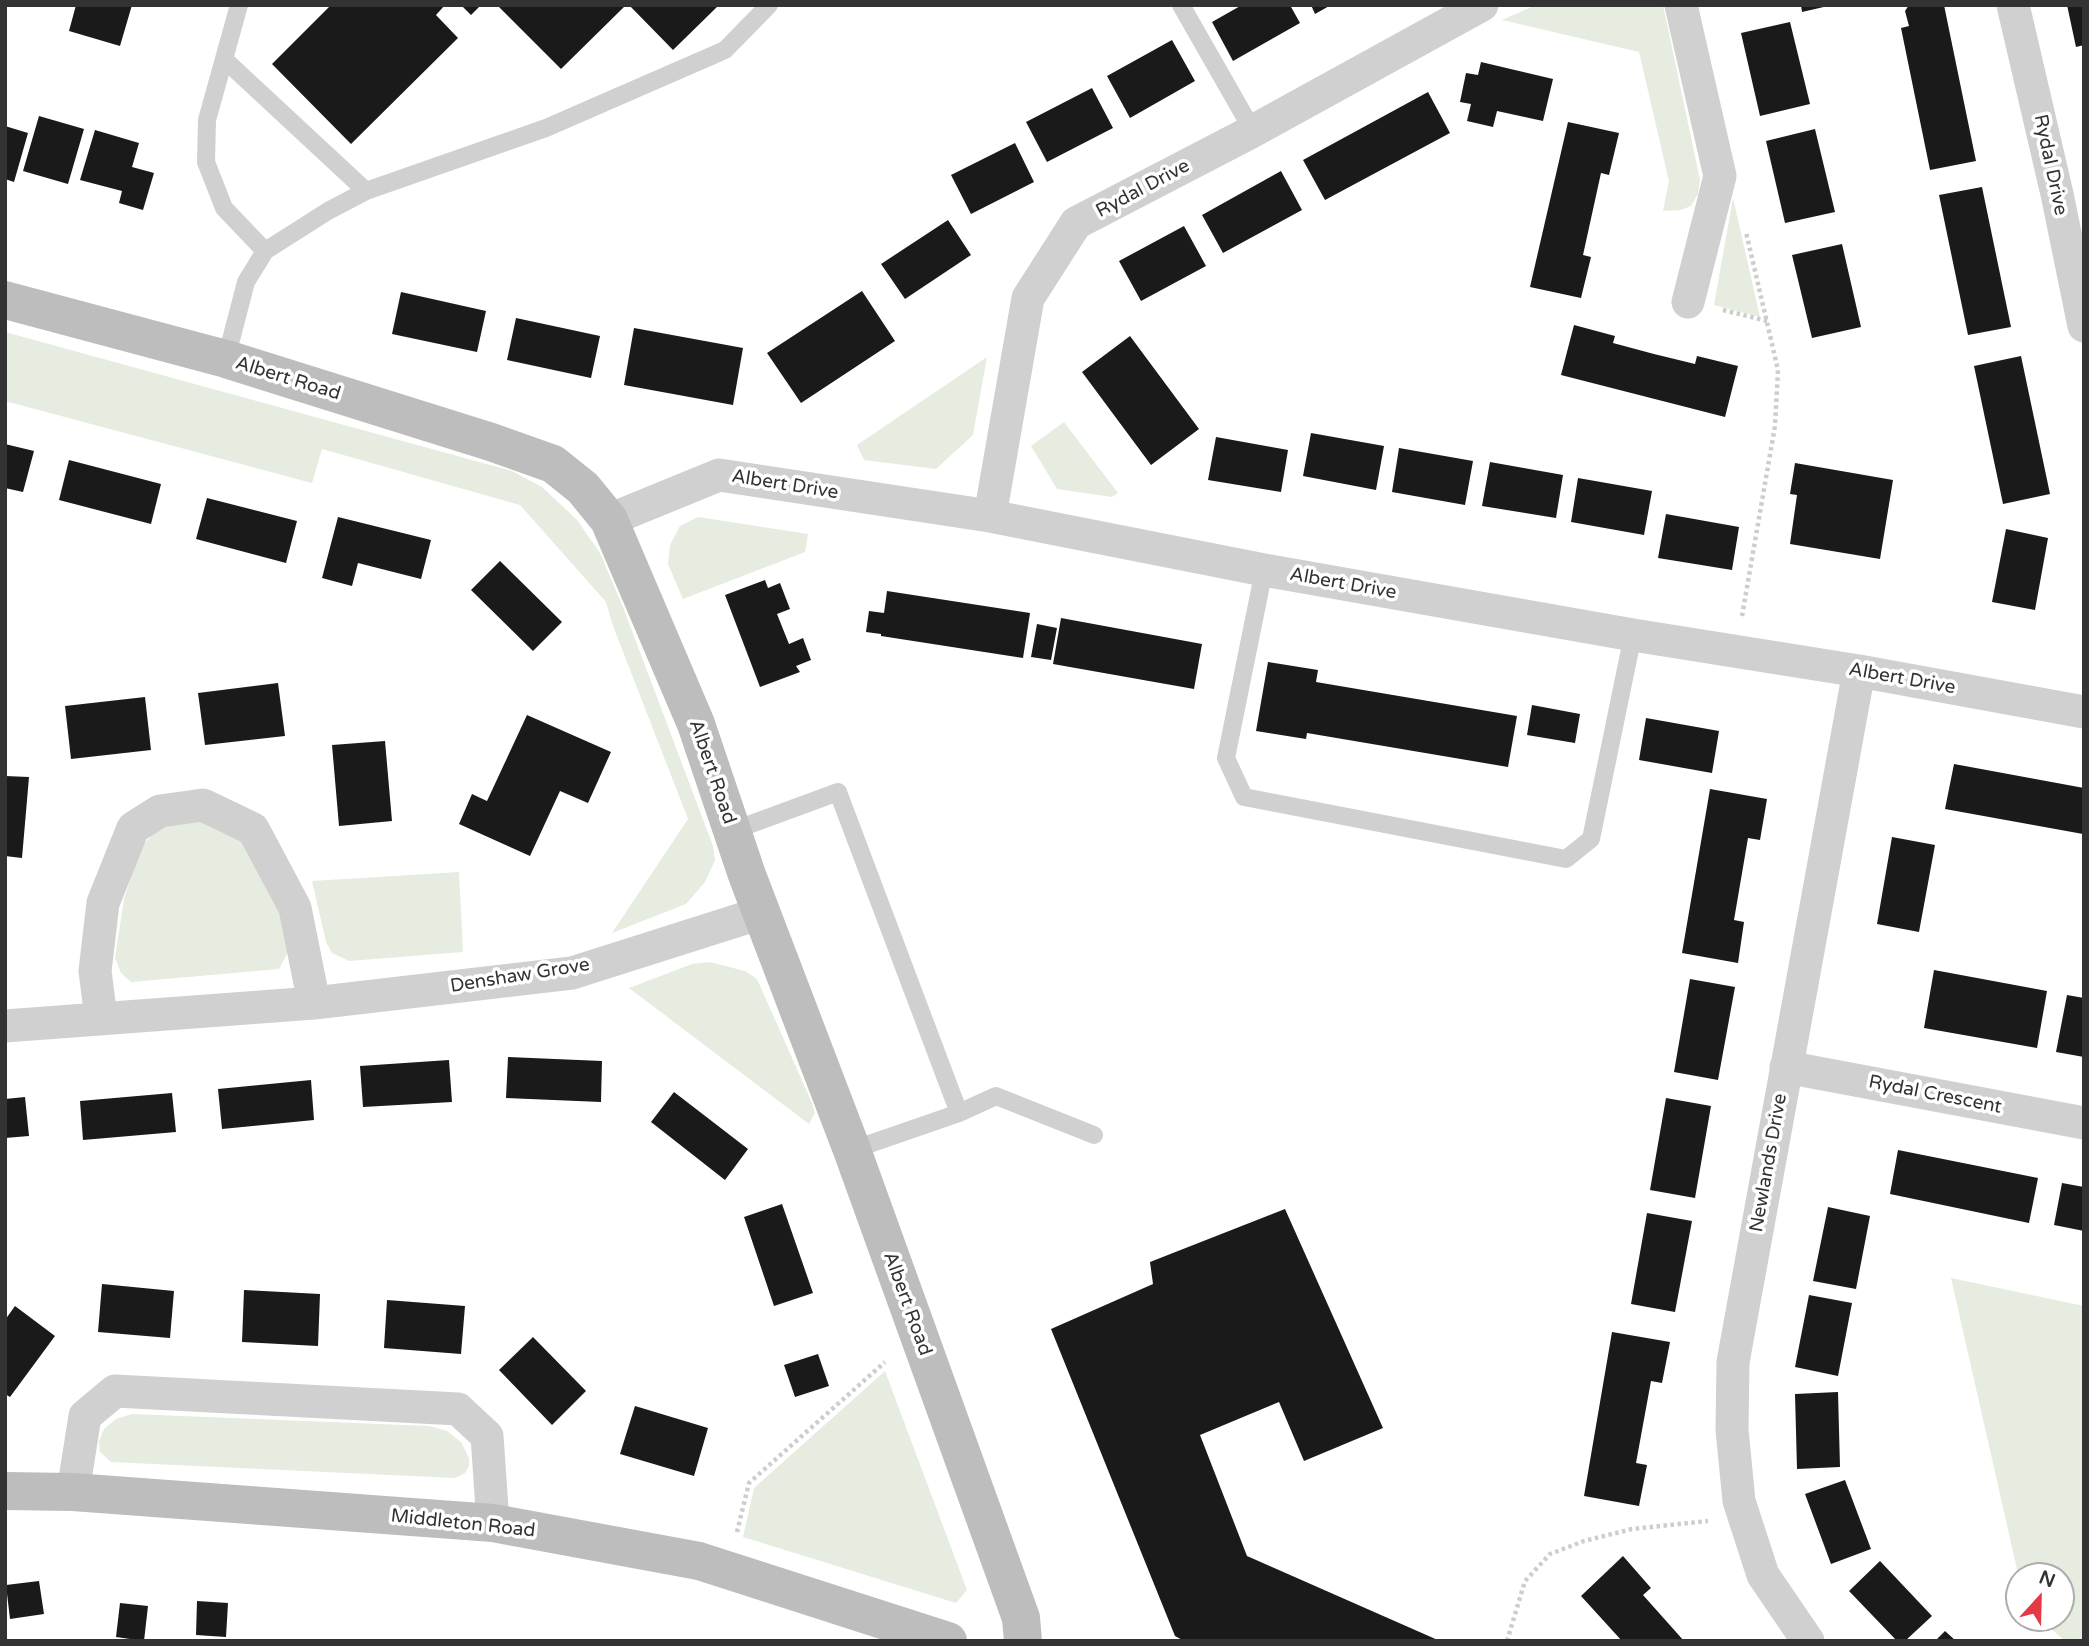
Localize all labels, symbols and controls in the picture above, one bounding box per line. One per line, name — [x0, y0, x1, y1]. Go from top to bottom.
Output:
street label: Rydal Drive — [2028, 112, 2072, 218]
street label: Rydal Drive — [1092, 155, 1194, 223]
street label: Albert Road — [233, 352, 343, 406]
street label: Albert Drive — [730, 465, 840, 505]
street label: Albert Drive — [1288, 563, 1398, 605]
street label: Albert Drive — [1847, 658, 1957, 700]
street label: Albert Road — [684, 717, 740, 827]
street label: Denshaw Grove — [449, 954, 591, 998]
street label: Rydal Crescent — [1866, 1071, 2004, 1119]
street label: Newlands Drive — [1746, 1092, 1792, 1234]
street label: Albert Road — [878, 1249, 936, 1359]
street label: Middleton Road — [390, 1505, 536, 1543]
north arrow — [2005, 1562, 2075, 1632]
text: N — [2036, 1566, 2058, 1592]

